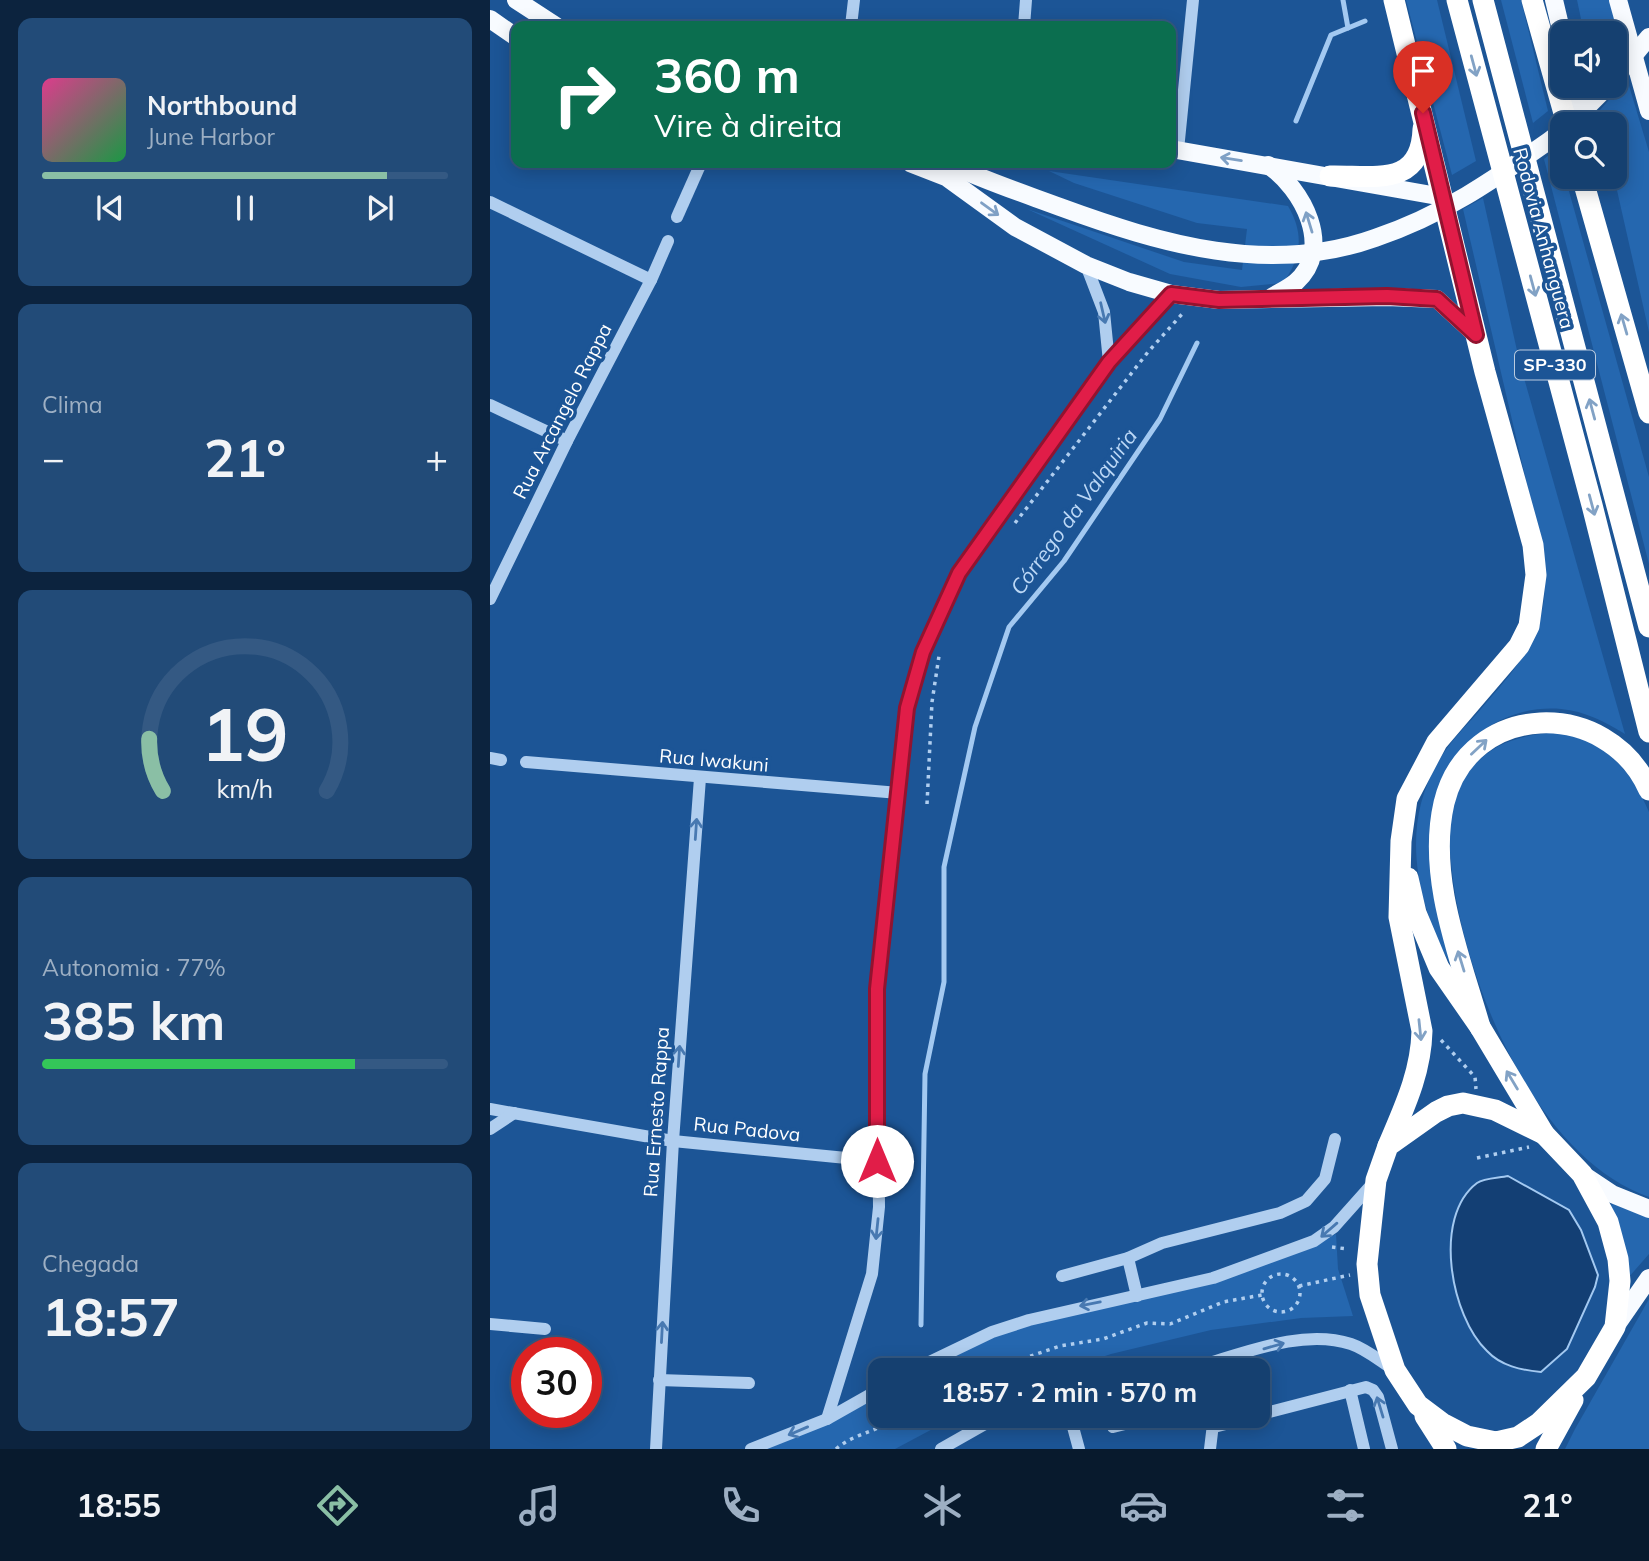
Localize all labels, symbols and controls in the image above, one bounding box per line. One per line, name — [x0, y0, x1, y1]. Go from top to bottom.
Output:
map controls — [1550, 21, 1627, 189]
button: sound — [1550, 21, 1627, 98]
pin — [1393, 41, 1453, 113]
text: 360 m — [654, 44, 800, 105]
icon: right — [539, 49, 630, 140]
icon: arrive — [1404, 52, 1442, 90]
one-way arrow — [1469, 55, 1482, 77]
text: Northbound — [147, 89, 297, 122]
text: Vire à direita — [654, 105, 842, 145]
button: search — [1550, 112, 1627, 189]
text: June Harbor — [147, 122, 275, 151]
street label: Rodovia Anhanguera — [1508, 145, 1580, 331]
one-way arrow — [1221, 152, 1243, 165]
icon: previous — [91, 189, 129, 227]
icon: pause — [226, 189, 264, 227]
icon: next — [361, 189, 399, 227]
one-way arrow — [980, 201, 999, 216]
one-way arrow — [1302, 211, 1315, 233]
one-way arrow — [1527, 274, 1540, 296]
one-way arrow — [1097, 301, 1110, 323]
one-way arrow — [1616, 313, 1629, 335]
street label: Rua Arcangelo Rappa — [507, 319, 617, 503]
road number: SP-330 — [1515, 351, 1595, 380]
text: Clima — [42, 390, 103, 419]
one-way arrow — [1584, 399, 1597, 421]
water label: Córrego da Valquiria — [1004, 423, 1142, 600]
text: 21° — [204, 425, 286, 490]
text: − — [42, 434, 65, 482]
text: + — [425, 434, 448, 482]
one-way arrow — [1586, 494, 1599, 516]
text: 19 — [201, 688, 289, 779]
one-way arrow — [1470, 739, 1487, 756]
street label: Rua Iwakuni — [658, 743, 770, 777]
text: km/h — [217, 772, 273, 803]
one-way arrow — [690, 818, 703, 841]
one-way arrow — [1453, 950, 1466, 972]
text: Autonomia · 77% — [42, 953, 226, 982]
text: 385 km — [42, 988, 225, 1053]
one-way arrow — [1414, 1018, 1427, 1041]
street label: Rua Ernesto Rappa — [638, 1026, 674, 1198]
one-way arrow — [673, 1045, 686, 1068]
one-way arrow — [1505, 1071, 1519, 1091]
street label: Rua Padova — [692, 1111, 802, 1147]
position arrow — [840, 1124, 914, 1198]
one-way arrow — [870, 1217, 883, 1240]
one-way arrow — [1320, 1222, 1338, 1238]
text: Chegada — [42, 1249, 139, 1278]
text: 18:57 — [42, 1284, 180, 1349]
one-way arrow — [1079, 1298, 1102, 1312]
one-way arrow — [656, 1321, 669, 1344]
speed limit sign: 30 — [511, 1337, 602, 1428]
one-way arrow — [1263, 1338, 1285, 1351]
text: 18:57 · 2 min · 570 m — [941, 1376, 1197, 1409]
one-way arrow — [1373, 1397, 1386, 1419]
one-way arrow — [788, 1425, 809, 1438]
icon: directions — [313, 1481, 362, 1530]
icon: music — [515, 1481, 564, 1530]
icon: phone — [716, 1481, 765, 1530]
icon: climate — [918, 1481, 967, 1530]
icon: car — [1119, 1481, 1168, 1530]
icon: filters — [1321, 1481, 1370, 1530]
text: 18:55 — [76, 1485, 161, 1525]
text: 21° — [1522, 1485, 1573, 1525]

